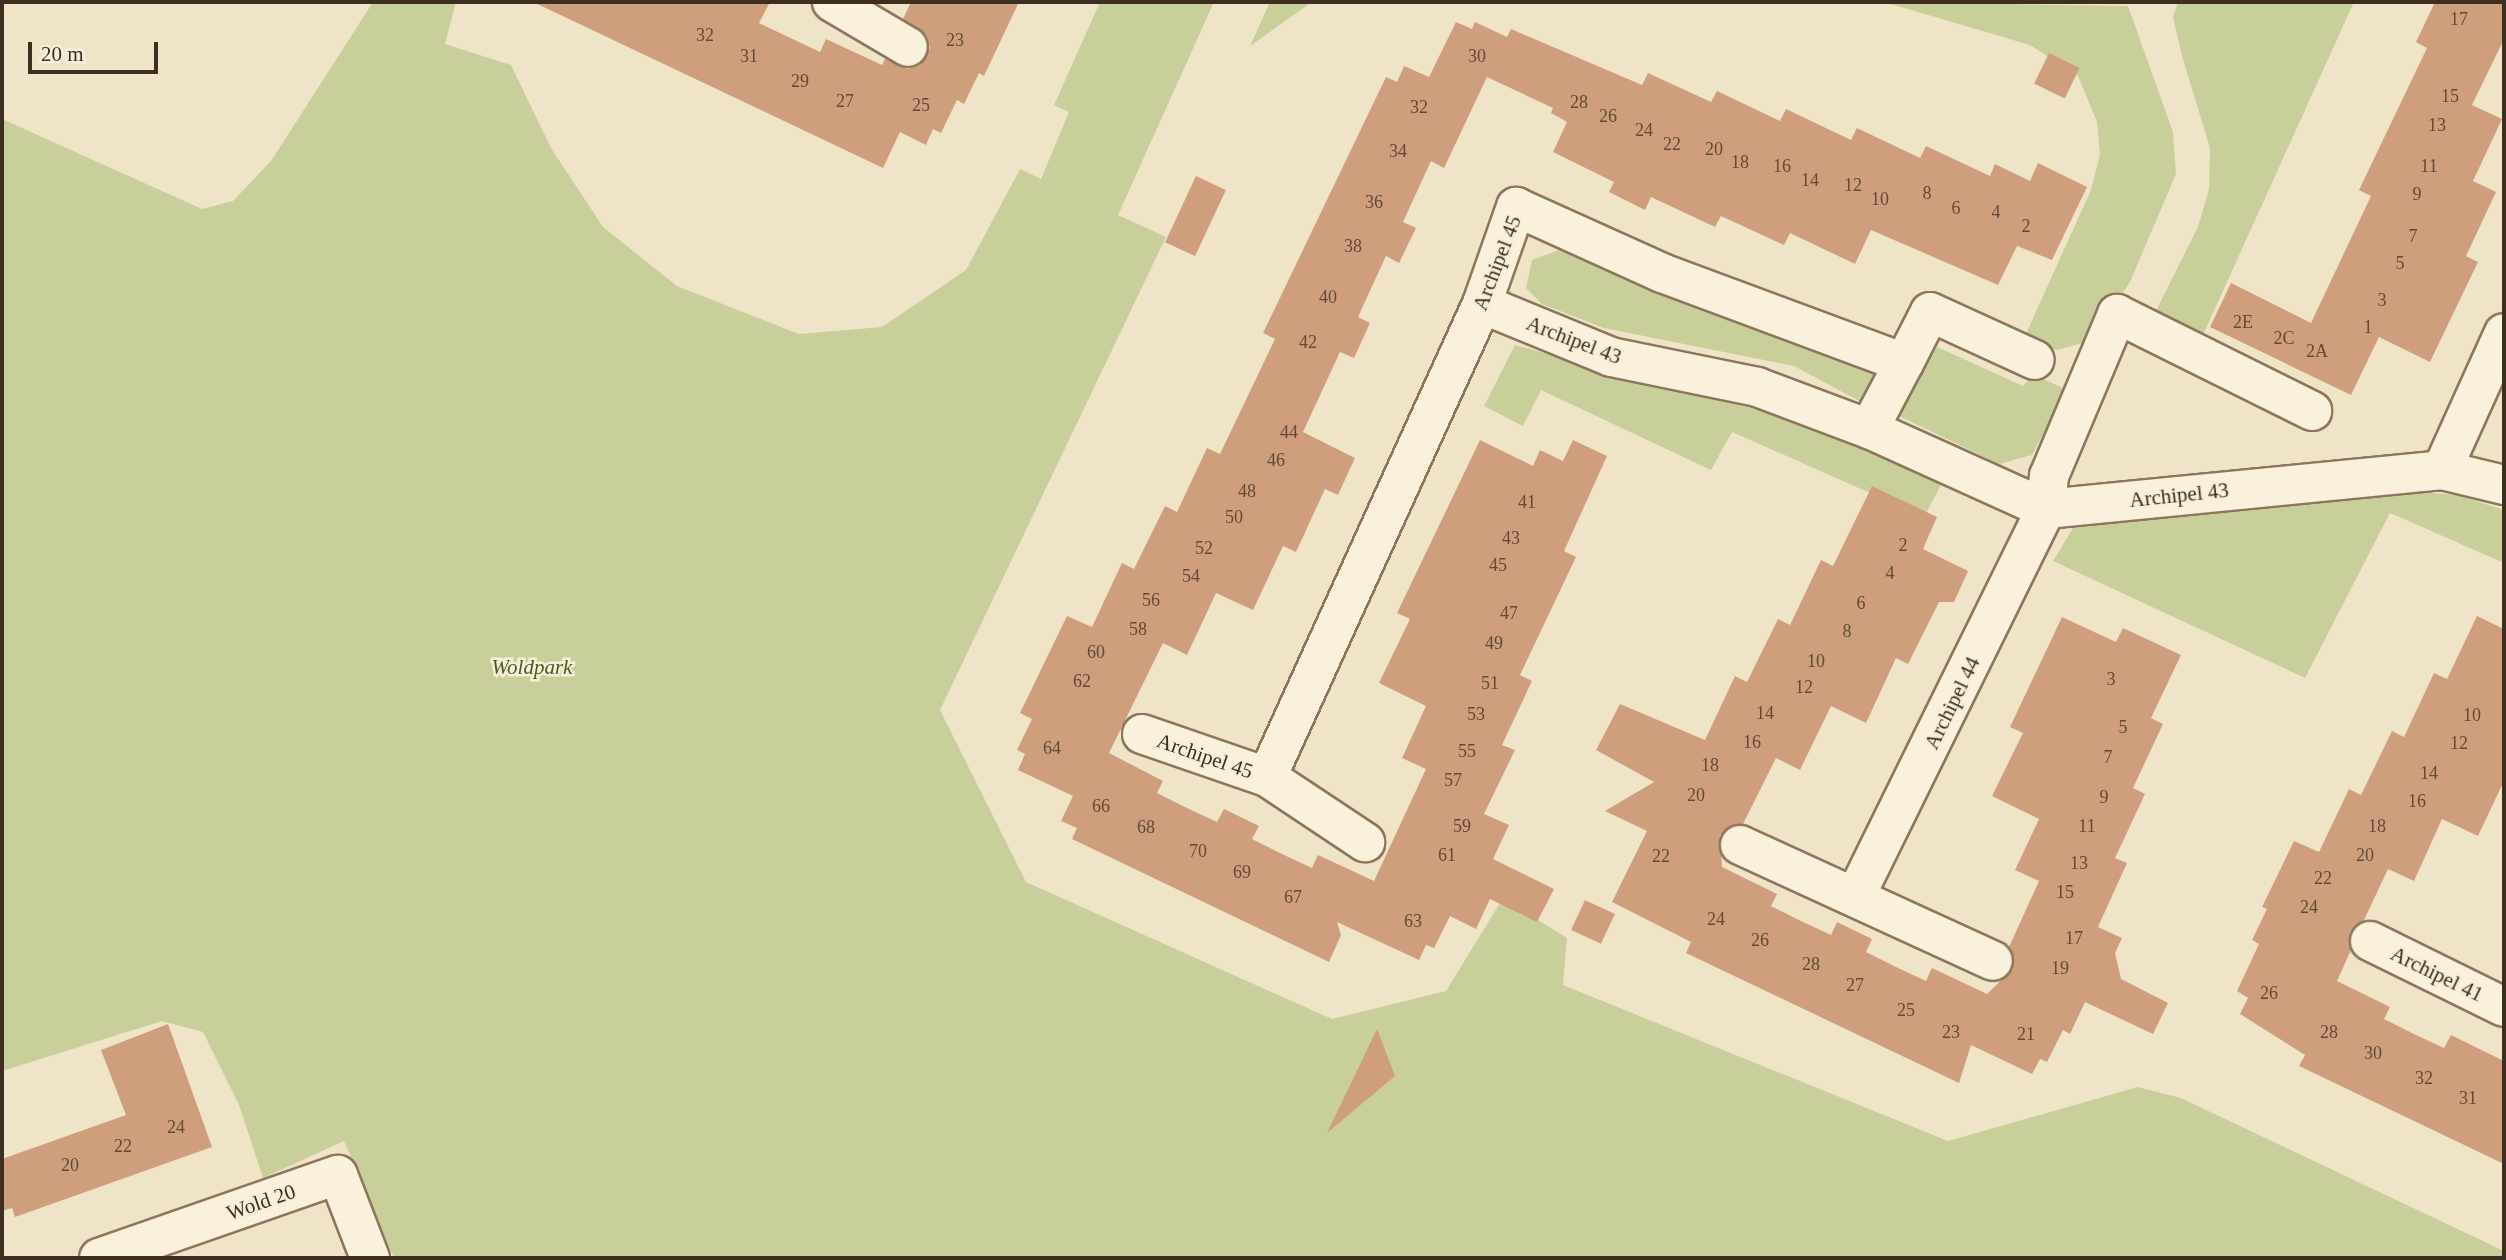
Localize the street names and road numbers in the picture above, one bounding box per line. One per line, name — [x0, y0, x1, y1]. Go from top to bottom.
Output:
street label: Archipel 45 — [1467, 212, 1527, 314]
street label: Archipel 43 — [1523, 310, 1625, 370]
street label: Archipel 43 — [2128, 477, 2230, 513]
street label: Archipel 44 — [1919, 653, 1985, 753]
street label: Archipel 45 — [1154, 728, 1256, 784]
street label: Archipel 41 — [2387, 941, 2487, 1007]
street label: Wold 20 — [223, 1178, 299, 1226]

